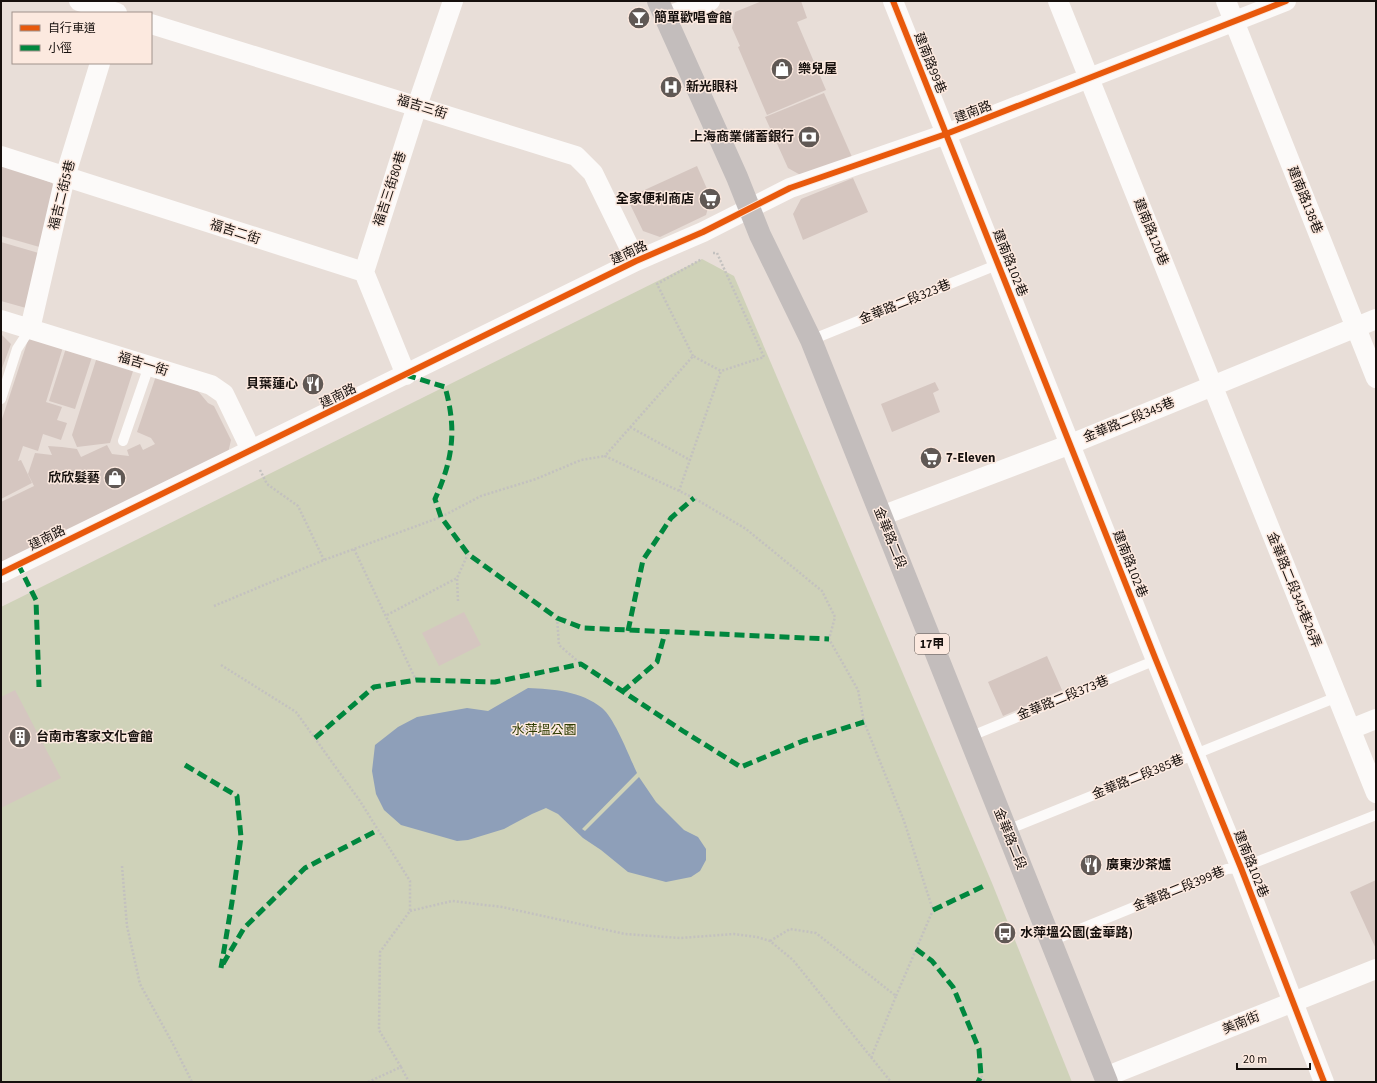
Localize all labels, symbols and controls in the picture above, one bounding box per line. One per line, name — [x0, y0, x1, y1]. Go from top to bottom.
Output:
bar icon: 簡單歡唱會館 — [626, 5, 652, 31]
place label: 簡單歡唱會館 — [654, 9, 732, 27]
legend — [12, 12, 152, 64]
text: 自行車道 — [48, 20, 96, 37]
street label: 建南路99巷 — [909, 30, 951, 96]
text: 小徑 — [48, 40, 72, 57]
shop icon: 樂兒屋 — [769, 56, 795, 82]
place label: 樂兒屋 — [798, 60, 837, 78]
hospital icon: 新光眼科 — [658, 74, 684, 100]
place label: 新光眼科 — [686, 78, 738, 96]
street label: 福吉三街 — [394, 91, 450, 123]
street label: 建南路 — [952, 97, 994, 127]
bank icon: 上海商業儲蓄銀行 — [796, 124, 822, 150]
place label: 上海商業儲蓄銀行 — [690, 128, 794, 146]
street label: 福吉三街80巷 — [369, 149, 411, 229]
street label: 福吉二街5巷 — [45, 158, 79, 232]
street label: 建南路138巷 — [1283, 164, 1327, 236]
supermarket icon: 全家便利商店 — [697, 186, 723, 212]
place label: 全家便利商店 — [616, 190, 694, 208]
street label: 建南路120巷 — [1129, 196, 1173, 268]
street label: 福吉二街 — [207, 215, 263, 249]
street label: 建南路102巷 — [988, 227, 1032, 299]
street label: 建南路 — [608, 237, 650, 269]
street label: 金華路二段323巷 — [856, 275, 954, 329]
street label: 福吉一街 — [115, 348, 171, 380]
restaurant icon: 貝葉蓮心 — [300, 371, 326, 397]
place label: 貝葉蓮心 — [246, 375, 298, 393]
street label: 建南路 — [317, 379, 359, 413]
street label: 金華路二段345巷 — [1080, 393, 1178, 447]
supermarket icon: 7-Eleven — [918, 445, 944, 471]
place label: 7-Eleven — [946, 449, 996, 467]
shop icon: 欣欣髮藝 — [102, 465, 128, 491]
place label: 欣欣髮藝 — [48, 469, 100, 487]
street label: 金華路二段 — [869, 504, 911, 572]
street label: 建南路 — [26, 521, 68, 555]
street label: 建南路102巷 — [1108, 528, 1152, 600]
street label: 金華路二段345巷26弄 — [1263, 529, 1325, 651]
road number: 17甲 — [915, 634, 949, 654]
street label: 金華路二段373巷 — [1014, 671, 1112, 725]
park label: 水萍塭公園 — [511, 721, 577, 739]
building icon: 台南市客家文化會館 — [7, 724, 33, 750]
place label: 台南市客家文化會館 — [36, 728, 153, 746]
street label: 金華路二段385巷 — [1089, 750, 1187, 804]
street label: 金華路二段 — [989, 805, 1031, 873]
street label: 建南路102巷 — [1229, 828, 1273, 900]
restaurant icon: 廣東沙茶爐 — [1078, 852, 1104, 878]
place label: 廣東沙茶爐 — [1106, 856, 1171, 874]
street label: 金華路二段399巷 — [1130, 862, 1228, 916]
bus stop icon: 水萍塭公園(金華路) — [992, 920, 1018, 946]
place label: 水萍塭公園(金華路) — [1020, 924, 1133, 942]
street label: 美南街 — [1220, 1007, 1262, 1039]
scale bar — [1237, 1045, 1310, 1071]
text: 20 m — [1243, 1051, 1267, 1068]

